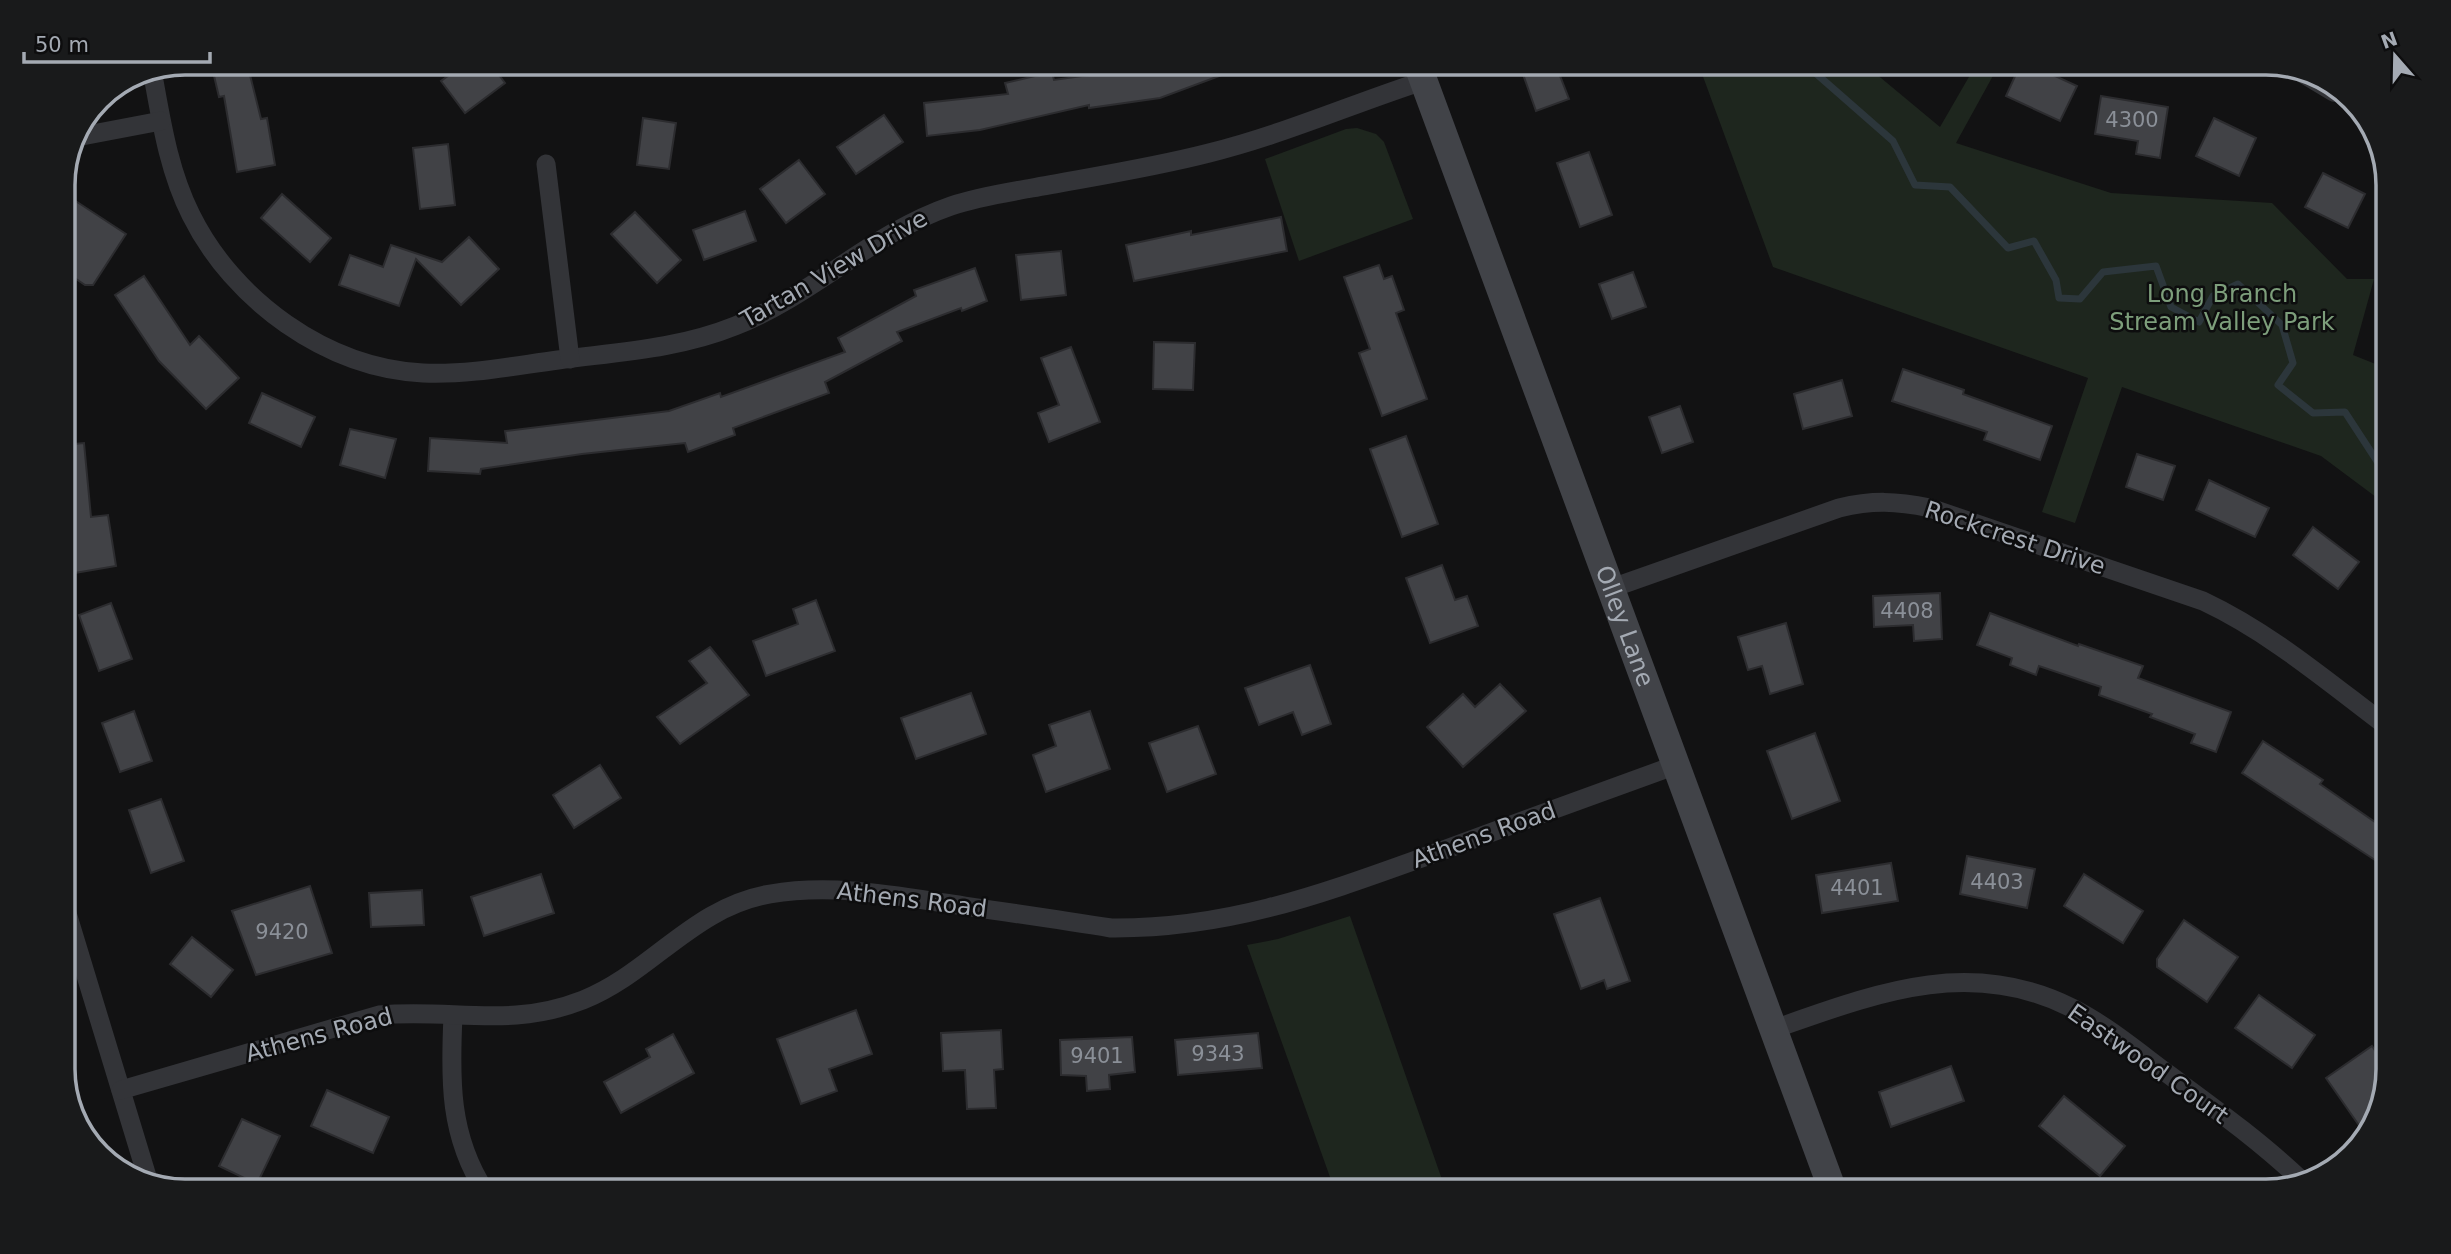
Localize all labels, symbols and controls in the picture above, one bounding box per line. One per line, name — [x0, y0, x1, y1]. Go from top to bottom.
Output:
scale bar — [24, 21, 210, 65]
north arrow — [2360, 21, 2430, 91]
text: N — [2378, 27, 2400, 53]
text: 50 m — [35, 33, 89, 57]
house number: 4300 — [2105, 108, 2159, 132]
street label: Tartan View Drive — [735, 204, 932, 334]
park label: Long Branch Stream Valley Park — [2109, 280, 2335, 336]
street label: Rockcrest Drive — [1921, 496, 2109, 580]
street label: Olley Lane — [1590, 562, 1660, 690]
house number: 4408 — [1880, 599, 1934, 623]
street label: Athens Road — [1408, 796, 1560, 874]
house number: 4403 — [1970, 870, 2024, 894]
house number: 4401 — [1830, 876, 1884, 900]
street label: Athens Road — [835, 877, 989, 923]
house number: 9420 — [255, 920, 309, 944]
street label: Eastwood Court — [2062, 998, 2234, 1130]
street label: Athens Road — [242, 1002, 396, 1068]
house number: 9343 — [1191, 1042, 1245, 1066]
house number: 9401 — [1070, 1044, 1124, 1068]

